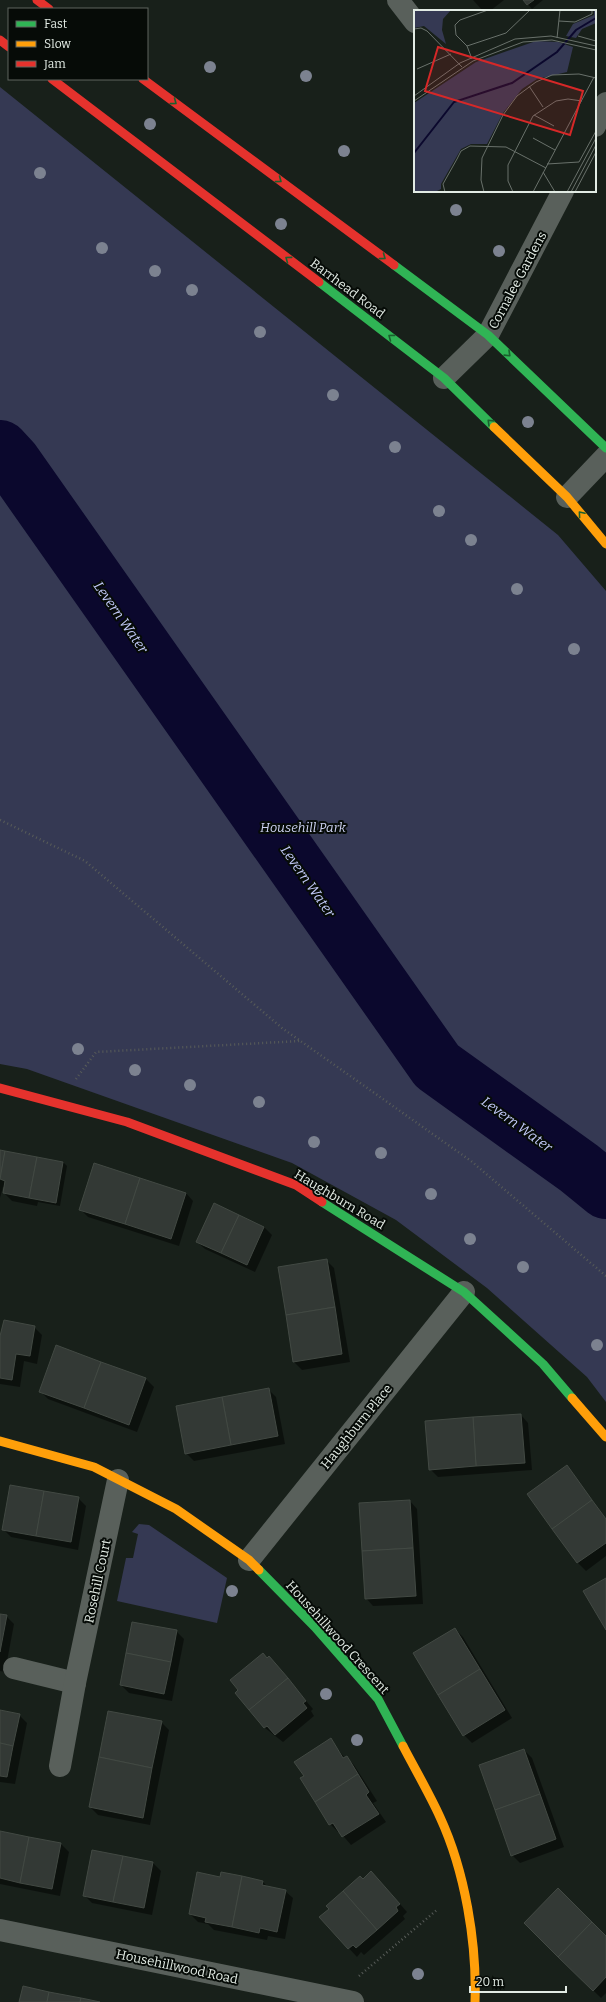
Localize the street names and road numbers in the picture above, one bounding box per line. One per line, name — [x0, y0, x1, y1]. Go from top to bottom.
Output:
street label: Cornalee Gardens — [485, 229, 549, 332]
street label: Barrhead Road — [307, 255, 388, 321]
street label: Haughburn Road — [292, 1166, 388, 1233]
street label: Haughburn Place — [318, 1381, 395, 1472]
street label: Rosehill Court — [81, 1538, 114, 1624]
street label: Househillwood Crescent — [283, 1578, 393, 1697]
street label: Househillwood Road — [115, 1946, 239, 1987]

